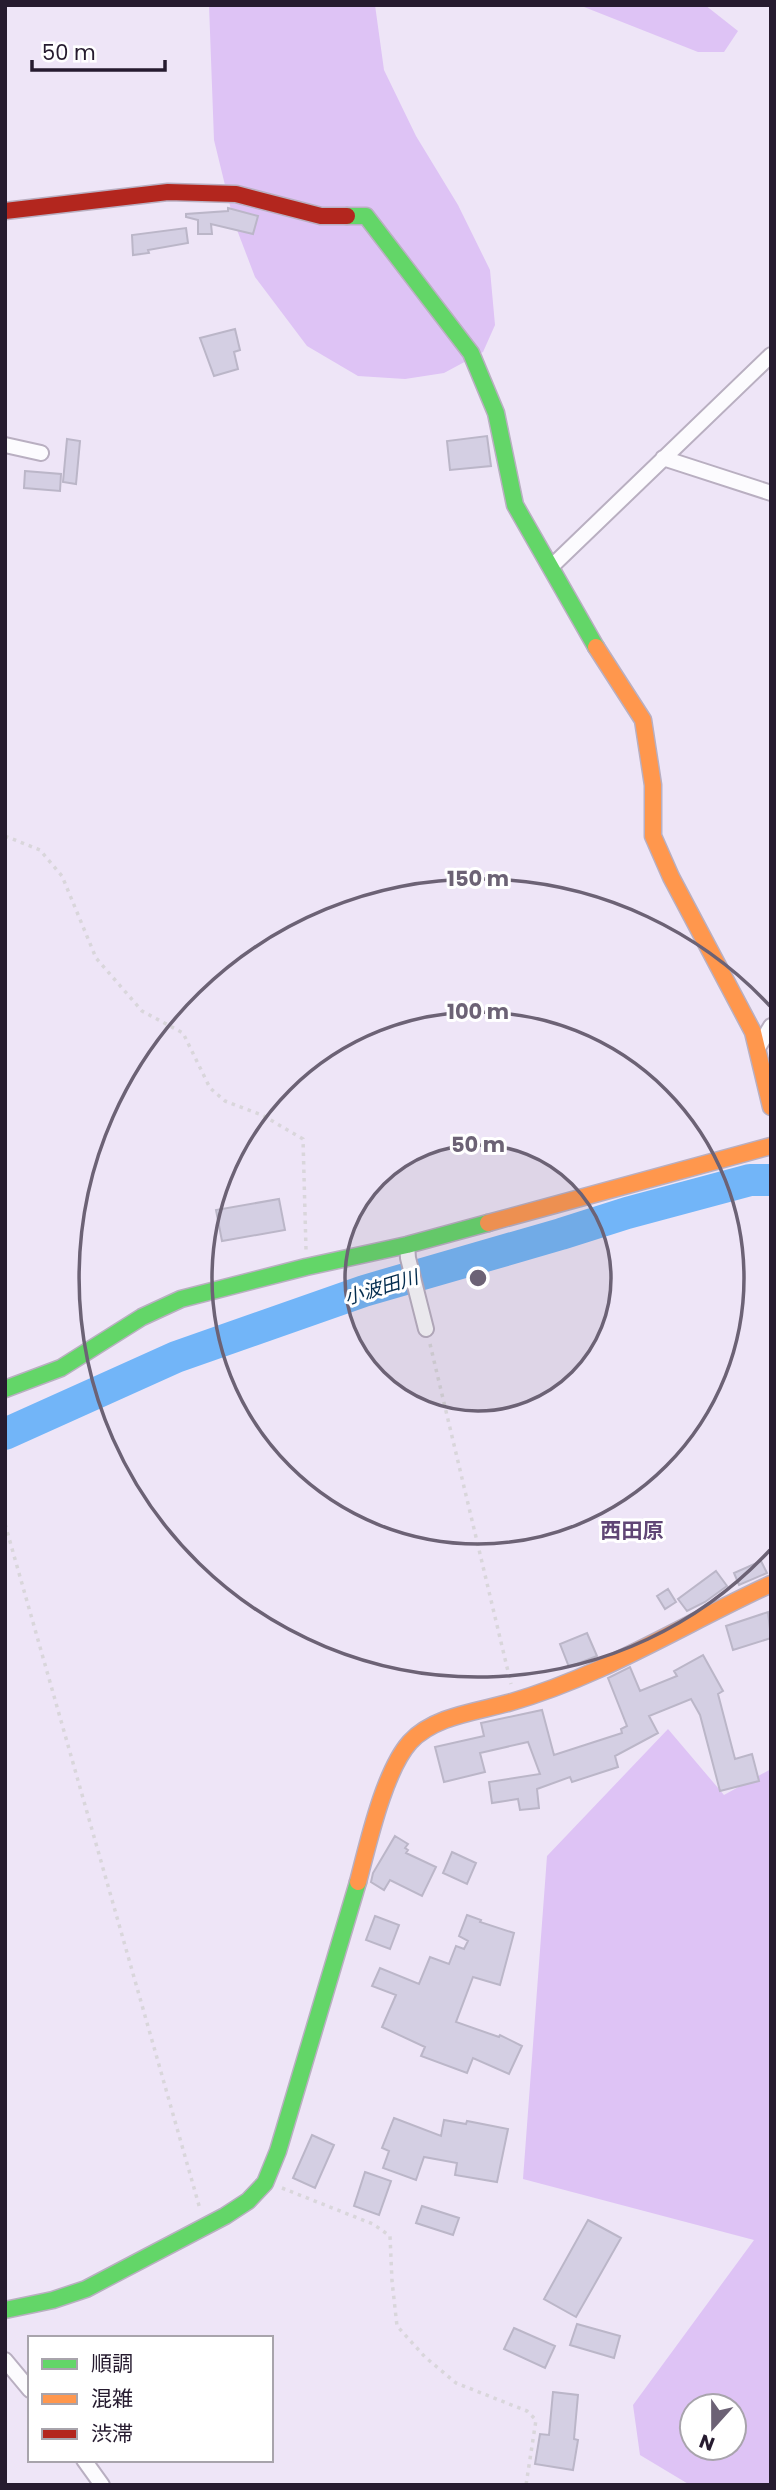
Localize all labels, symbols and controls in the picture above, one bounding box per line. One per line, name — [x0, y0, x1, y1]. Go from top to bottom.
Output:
scale bar — [32, 28, 164, 72]
text: 50 m — [42, 38, 96, 67]
text: 150 m — [447, 864, 509, 893]
text: 100 m — [447, 997, 509, 1026]
text: 50 m — [451, 1130, 505, 1159]
water label: 小波田川 — [341, 1263, 423, 1312]
centre of rings — [466, 1266, 490, 1290]
district label: 西田原 — [601, 1516, 664, 1545]
legend — [28, 2336, 273, 2462]
text: 順調 — [91, 2349, 133, 2378]
text: 混雑 — [91, 2384, 133, 2413]
north arrow — [678, 2392, 748, 2462]
text: 渋滞 — [91, 2419, 133, 2448]
text: N — [696, 2427, 719, 2458]

